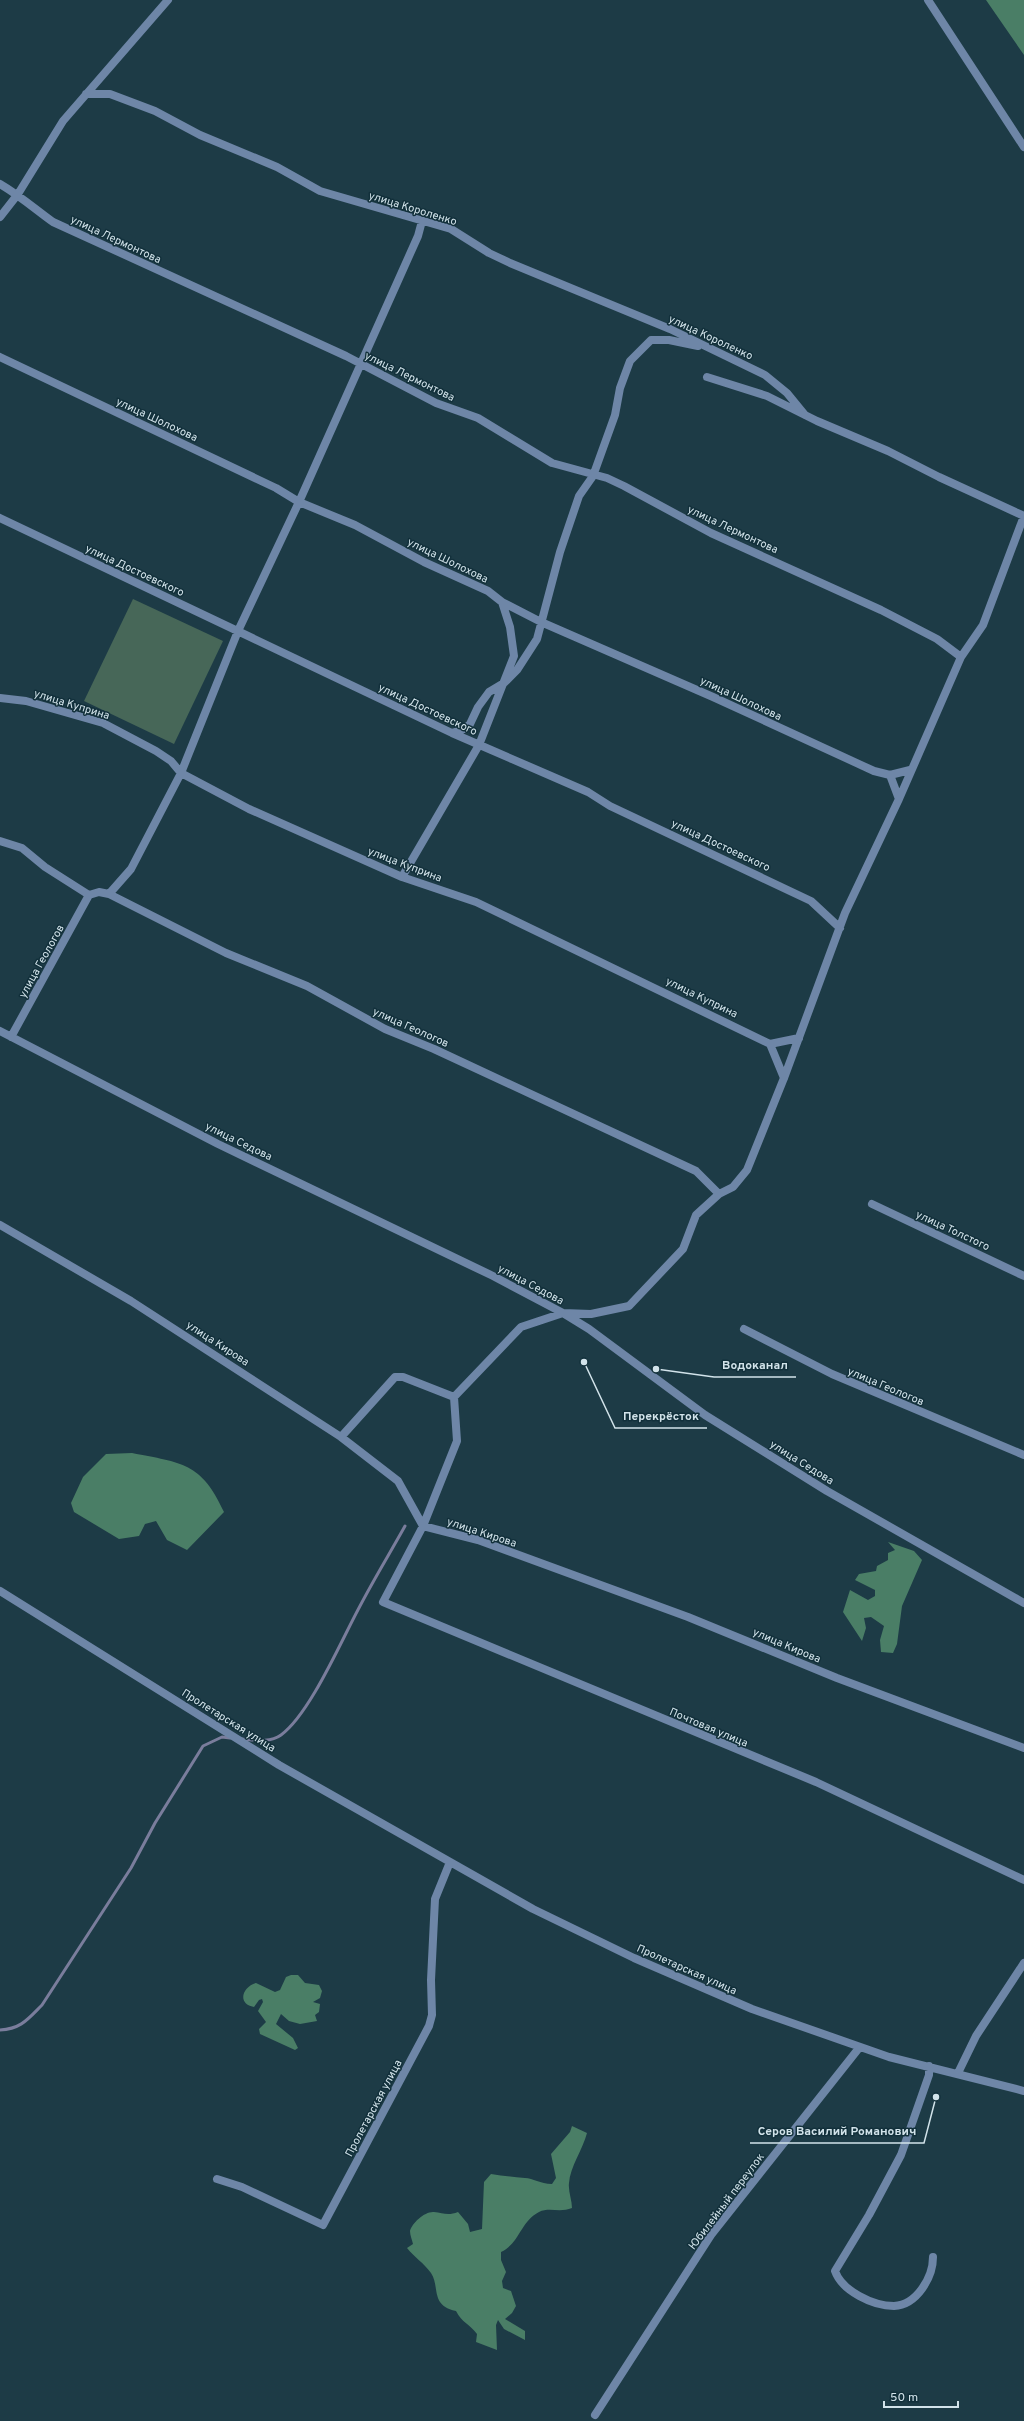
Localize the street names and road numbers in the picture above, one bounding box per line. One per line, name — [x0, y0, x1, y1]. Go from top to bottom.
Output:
street label: улица Короленко — [367, 189, 459, 229]
street label: улица Лермонтова — [68, 213, 163, 267]
street label: улица Короленко — [666, 312, 755, 364]
street label: улица Лермонтова — [362, 349, 457, 405]
street label: улица Шолохова — [113, 395, 200, 445]
street label: улица Лермонтова — [685, 503, 780, 557]
street label: улица Шолохова — [405, 535, 491, 587]
street label: улица Достоевского — [83, 542, 186, 600]
street label: улица Шолохова — [697, 674, 784, 724]
street label: улица Достоевского — [376, 681, 479, 739]
street label: улица Куприна — [32, 687, 112, 723]
street label: улица Достоевского — [669, 817, 772, 875]
street label: улица Куприна — [365, 844, 444, 886]
street label: улица Геологов — [16, 922, 68, 1001]
street label: улица Куприна — [663, 974, 740, 1021]
street label: улица Геологов — [370, 1005, 451, 1051]
street label: улица Седова — [203, 1120, 275, 1164]
street label: улица Толстого — [913, 1208, 992, 1254]
street label: улица Седова — [495, 1262, 566, 1308]
street label: улица Кирова — [183, 1318, 252, 1370]
street label: улица Геологов — [845, 1365, 926, 1409]
street label: улица Седова — [767, 1438, 836, 1488]
street label: улица Кирова — [445, 1515, 519, 1551]
street label: улица Кирова — [751, 1625, 823, 1667]
street label: Пролетарская улица — [179, 1686, 278, 1756]
street label: Почтовая улица — [667, 1705, 750, 1751]
street label: Пролетарская улица — [634, 1942, 739, 1998]
street label: Пролетарская улица — [342, 2057, 406, 2159]
street label: Юбилейный переулок — [686, 2150, 768, 2253]

